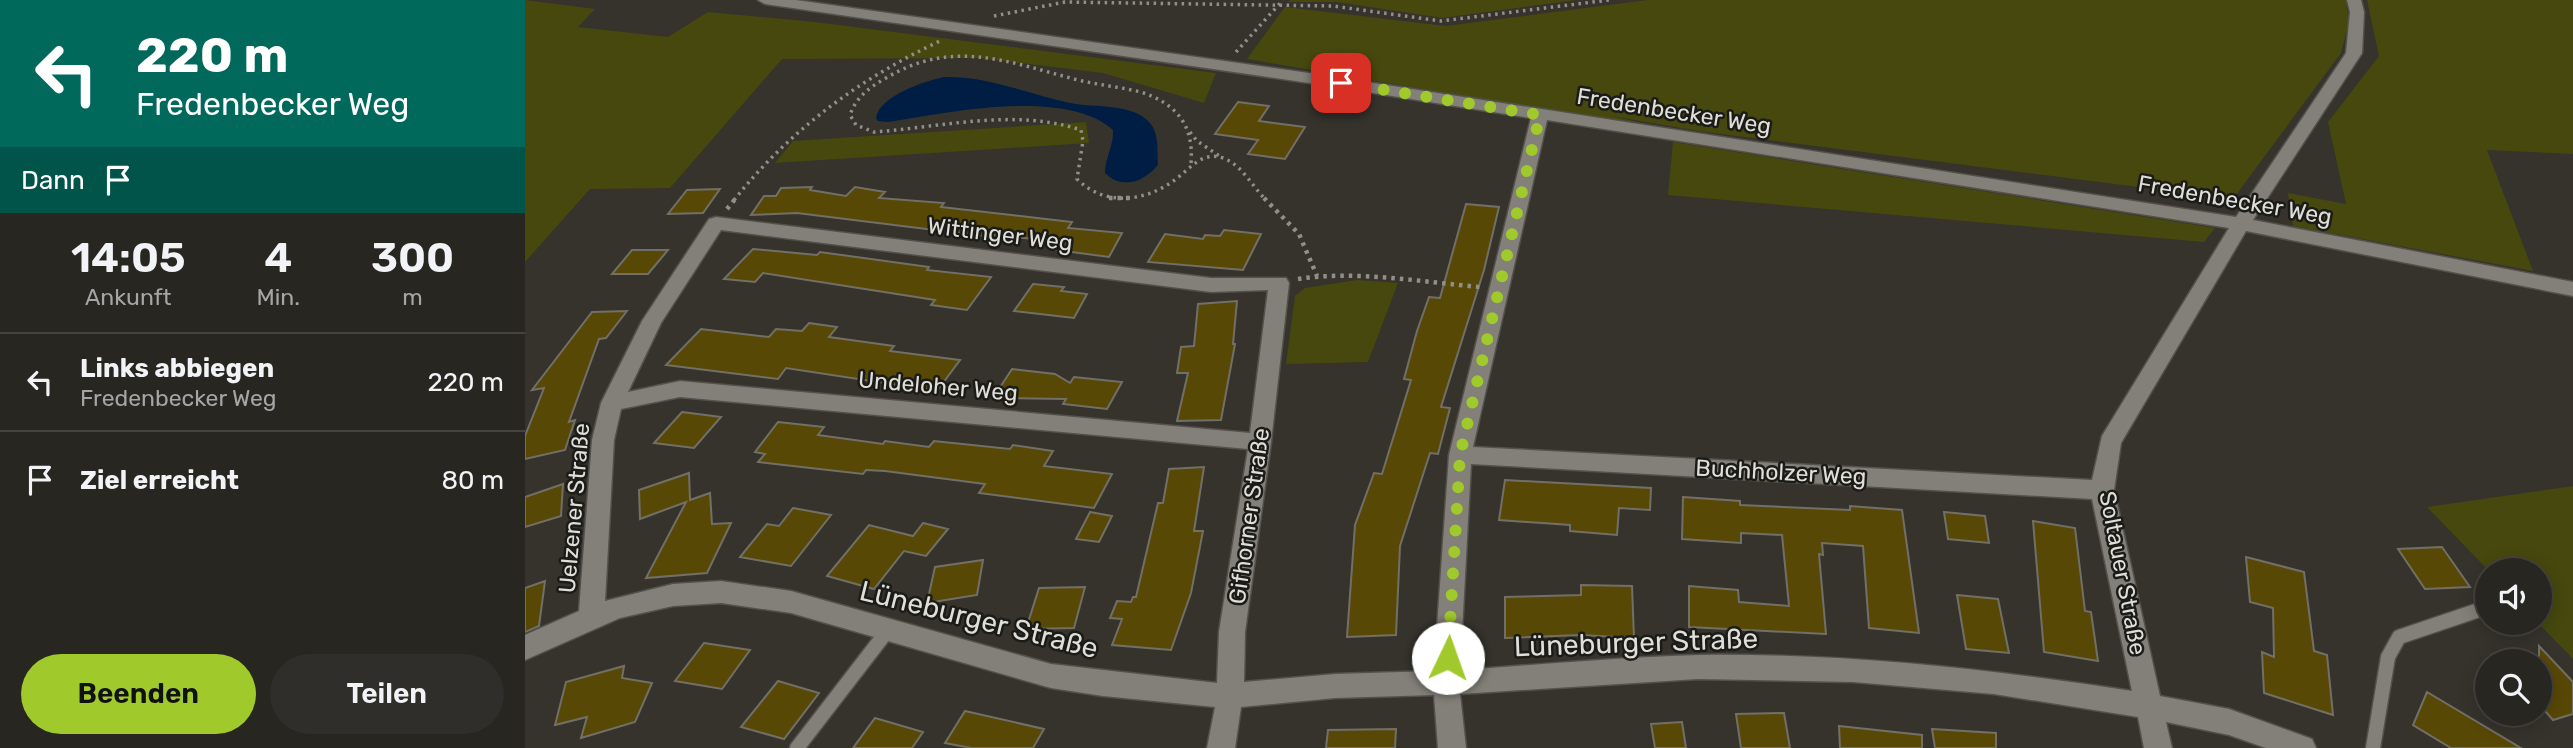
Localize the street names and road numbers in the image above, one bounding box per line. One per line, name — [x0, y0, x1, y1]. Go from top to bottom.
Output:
street label: Fredenbecker Weg — [1575, 82, 1773, 140]
street label: Fredenbecker Weg — [2136, 169, 2334, 231]
street label: Wittinger Weg — [926, 211, 1074, 257]
street label: Undeloher Weg — [857, 365, 1019, 407]
street label: Uelzener Straße — [553, 422, 595, 594]
street label: Gifhorner Straße — [1223, 426, 1275, 606]
street label: Buchholzer Weg — [1695, 454, 1867, 490]
street label: Soltauer Straße — [2093, 489, 2153, 657]
street label: Lüneburger Straße — [856, 574, 1101, 665]
street label: Lüneburger Straße — [1513, 622, 1759, 663]

